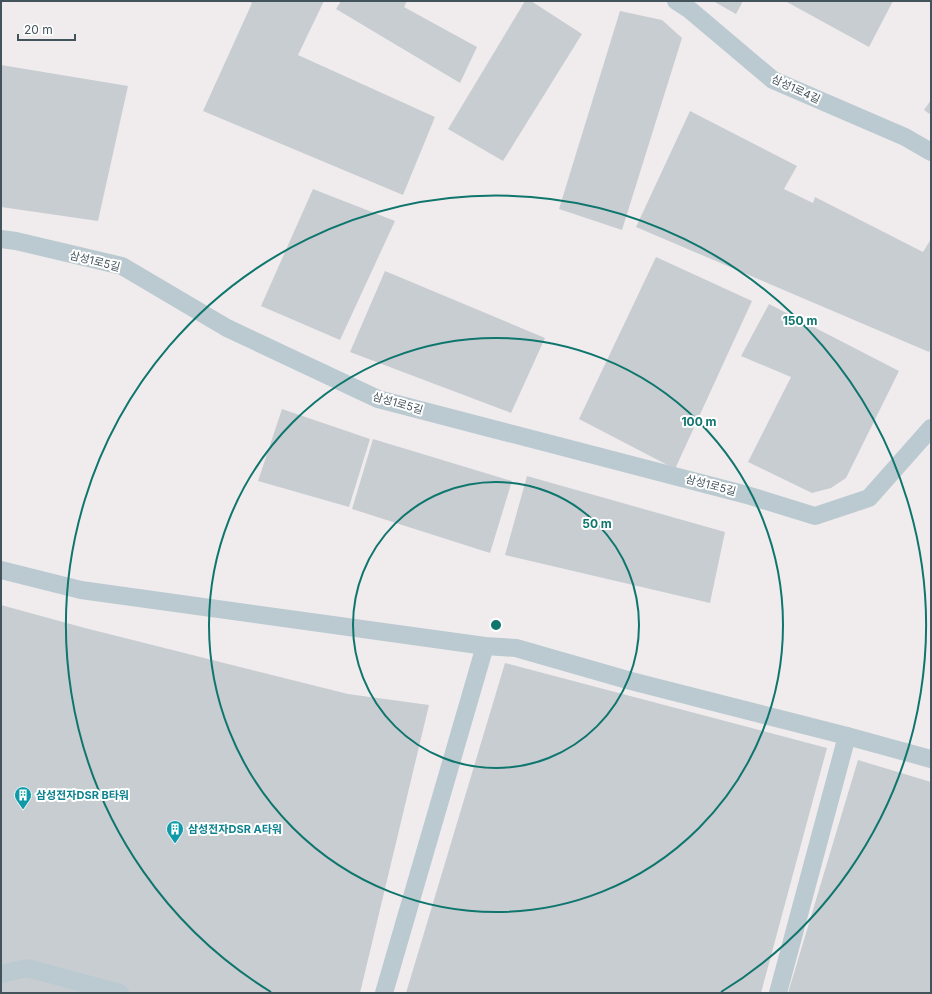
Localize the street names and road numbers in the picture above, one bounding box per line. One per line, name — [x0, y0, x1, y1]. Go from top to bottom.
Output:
street label: 삼성1로4길 — [769, 72, 823, 106]
street label: 삼성1로5길 — [68, 248, 122, 274]
street label: 삼성1로5길 — [371, 389, 425, 417]
street label: 삼성1로5길 — [684, 472, 738, 498]

